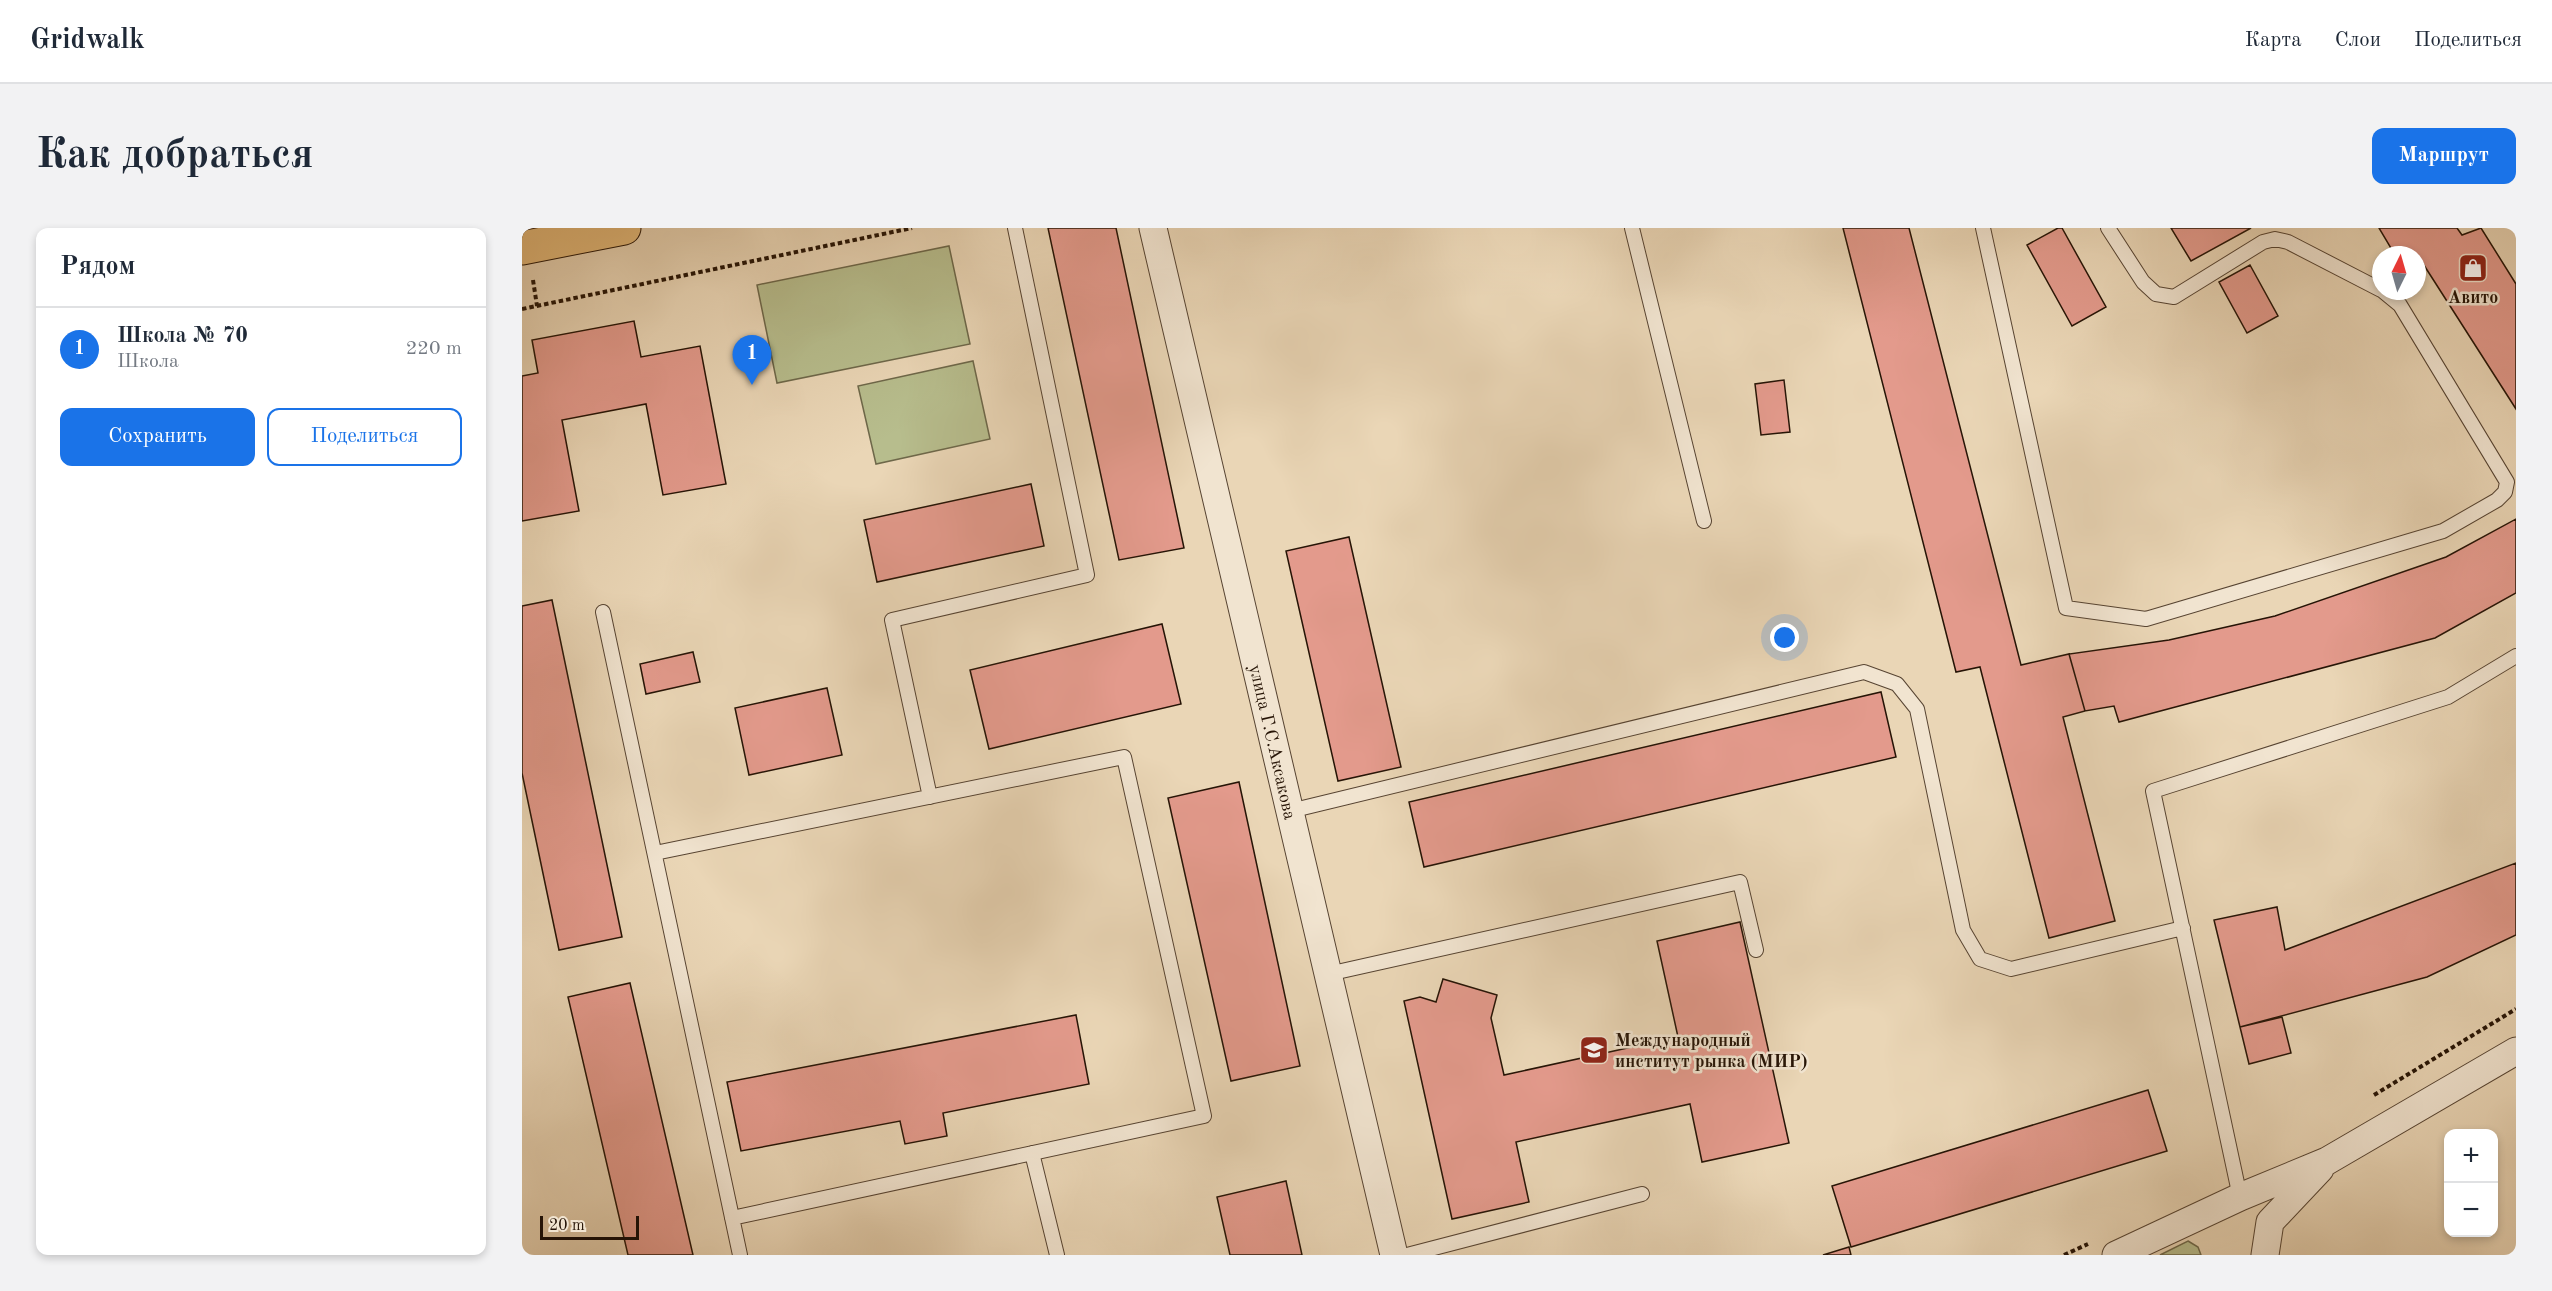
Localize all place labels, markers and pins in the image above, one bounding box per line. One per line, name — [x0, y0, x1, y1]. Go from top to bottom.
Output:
shop icon: Авито — [2457, 252, 2489, 284]
place label: Авито — [2448, 289, 2498, 307]
pin: 1 — [732, 336, 772, 385]
place label: Международный институт рынка (МИР) — [1615, 1032, 1808, 1071]
school or university icon: Международный институт рынка (МИР) — [1578, 1034, 1610, 1066]

